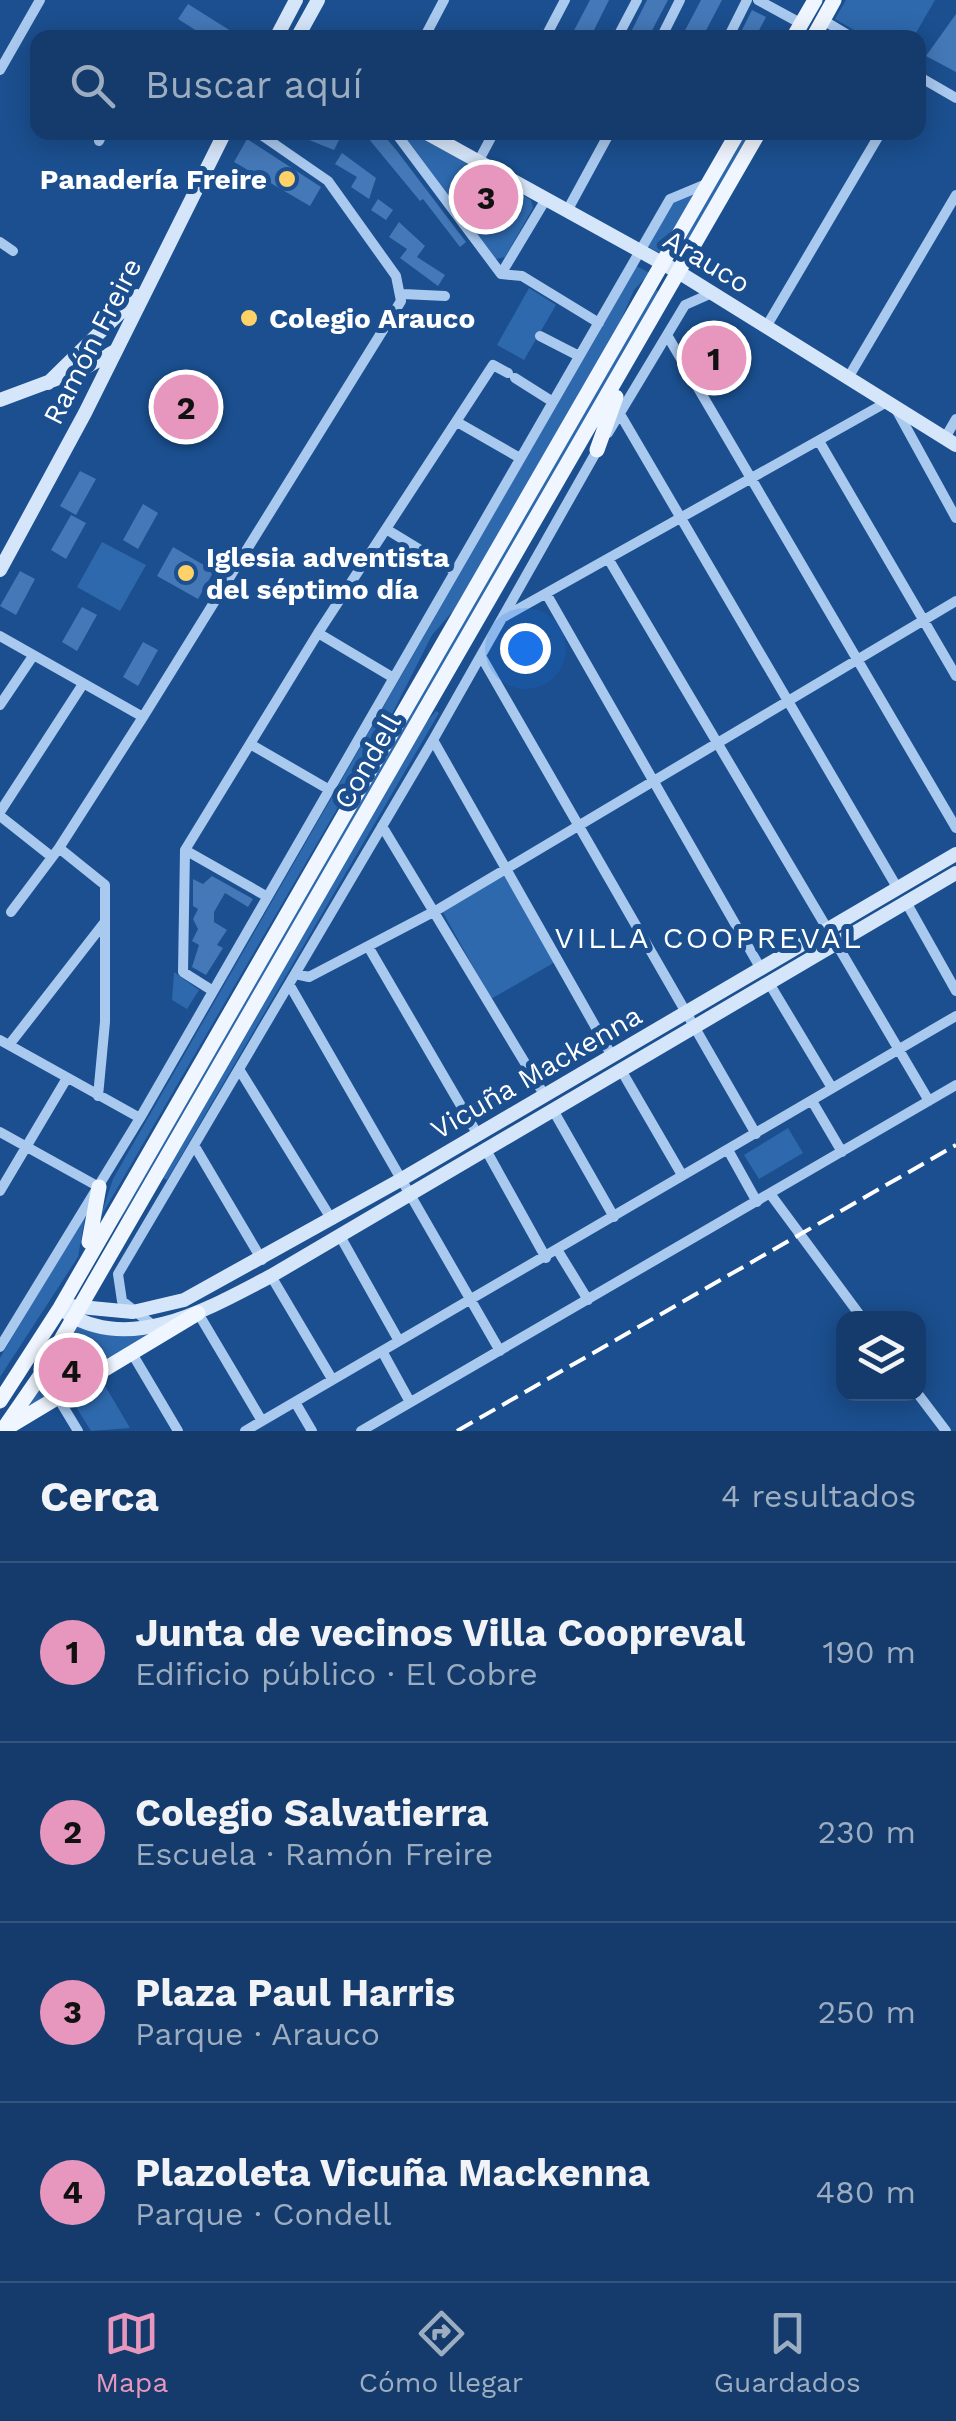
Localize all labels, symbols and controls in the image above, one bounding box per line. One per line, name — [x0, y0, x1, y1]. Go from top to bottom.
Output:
search box — [30, 30, 926, 140]
icon: search — [65, 58, 120, 113]
text: Buscar aquí — [145, 63, 363, 107]
pin: 3 — [454, 160, 518, 234]
place label: Panadería Freire — [40, 163, 267, 196]
marker: Panadería Freire — [276, 168, 298, 190]
street label: Arauco — [657, 223, 756, 300]
street label: Ramón Freire — [36, 252, 149, 430]
place label: Colegio Arauco — [269, 302, 475, 335]
marker: Colegio Arauco — [238, 307, 260, 329]
pin: 1 — [682, 320, 746, 396]
pin: 2 — [154, 370, 218, 444]
place label: Iglesia adventista del séptimo día — [206, 541, 450, 606]
marker: Iglesia adventista del séptimo día — [175, 562, 197, 584]
your location — [500, 623, 551, 674]
street label: Condell — [327, 708, 408, 815]
district label: VILLA COOPREVAL — [555, 920, 863, 955]
street label: Vicuña Mackenna — [425, 999, 648, 1146]
map controls — [836, 1311, 926, 1401]
button: layers — [836, 1311, 926, 1401]
pin: 4 — [38, 1332, 104, 1408]
text: Cerca — [40, 1472, 159, 1521]
text: 4 resultados — [721, 1477, 916, 1515]
text: Junta de vecinos Villa Coopreval — [135, 1611, 745, 1655]
text: 1 — [66, 1633, 79, 1671]
text: 190 m — [822, 1633, 916, 1671]
text: Edificio público · El Cobre — [135, 1655, 538, 1693]
text: Colegio Salvatierra — [135, 1791, 488, 1835]
text: 2 — [63, 1813, 82, 1851]
text: 230 m — [817, 1813, 916, 1851]
text: Escuela · Ramón Freire — [135, 1835, 493, 1873]
text: Plaza Paul Harris — [135, 1971, 455, 2015]
text: 3 — [63, 1993, 82, 2031]
text: 250 m — [817, 1993, 916, 2031]
text: Parque · Arauco — [135, 2015, 380, 2053]
text: Plazoleta Vicuña Mackenna — [135, 2151, 650, 2195]
text: 4 — [62, 2173, 83, 2211]
text: 480 m — [815, 2173, 916, 2211]
text: Parque · Condell — [135, 2195, 392, 2233]
tab: Mapa — [95, 2306, 168, 2399]
tab: Cómo llegar — [359, 2306, 523, 2399]
tab: Guardados — [714, 2306, 861, 2399]

